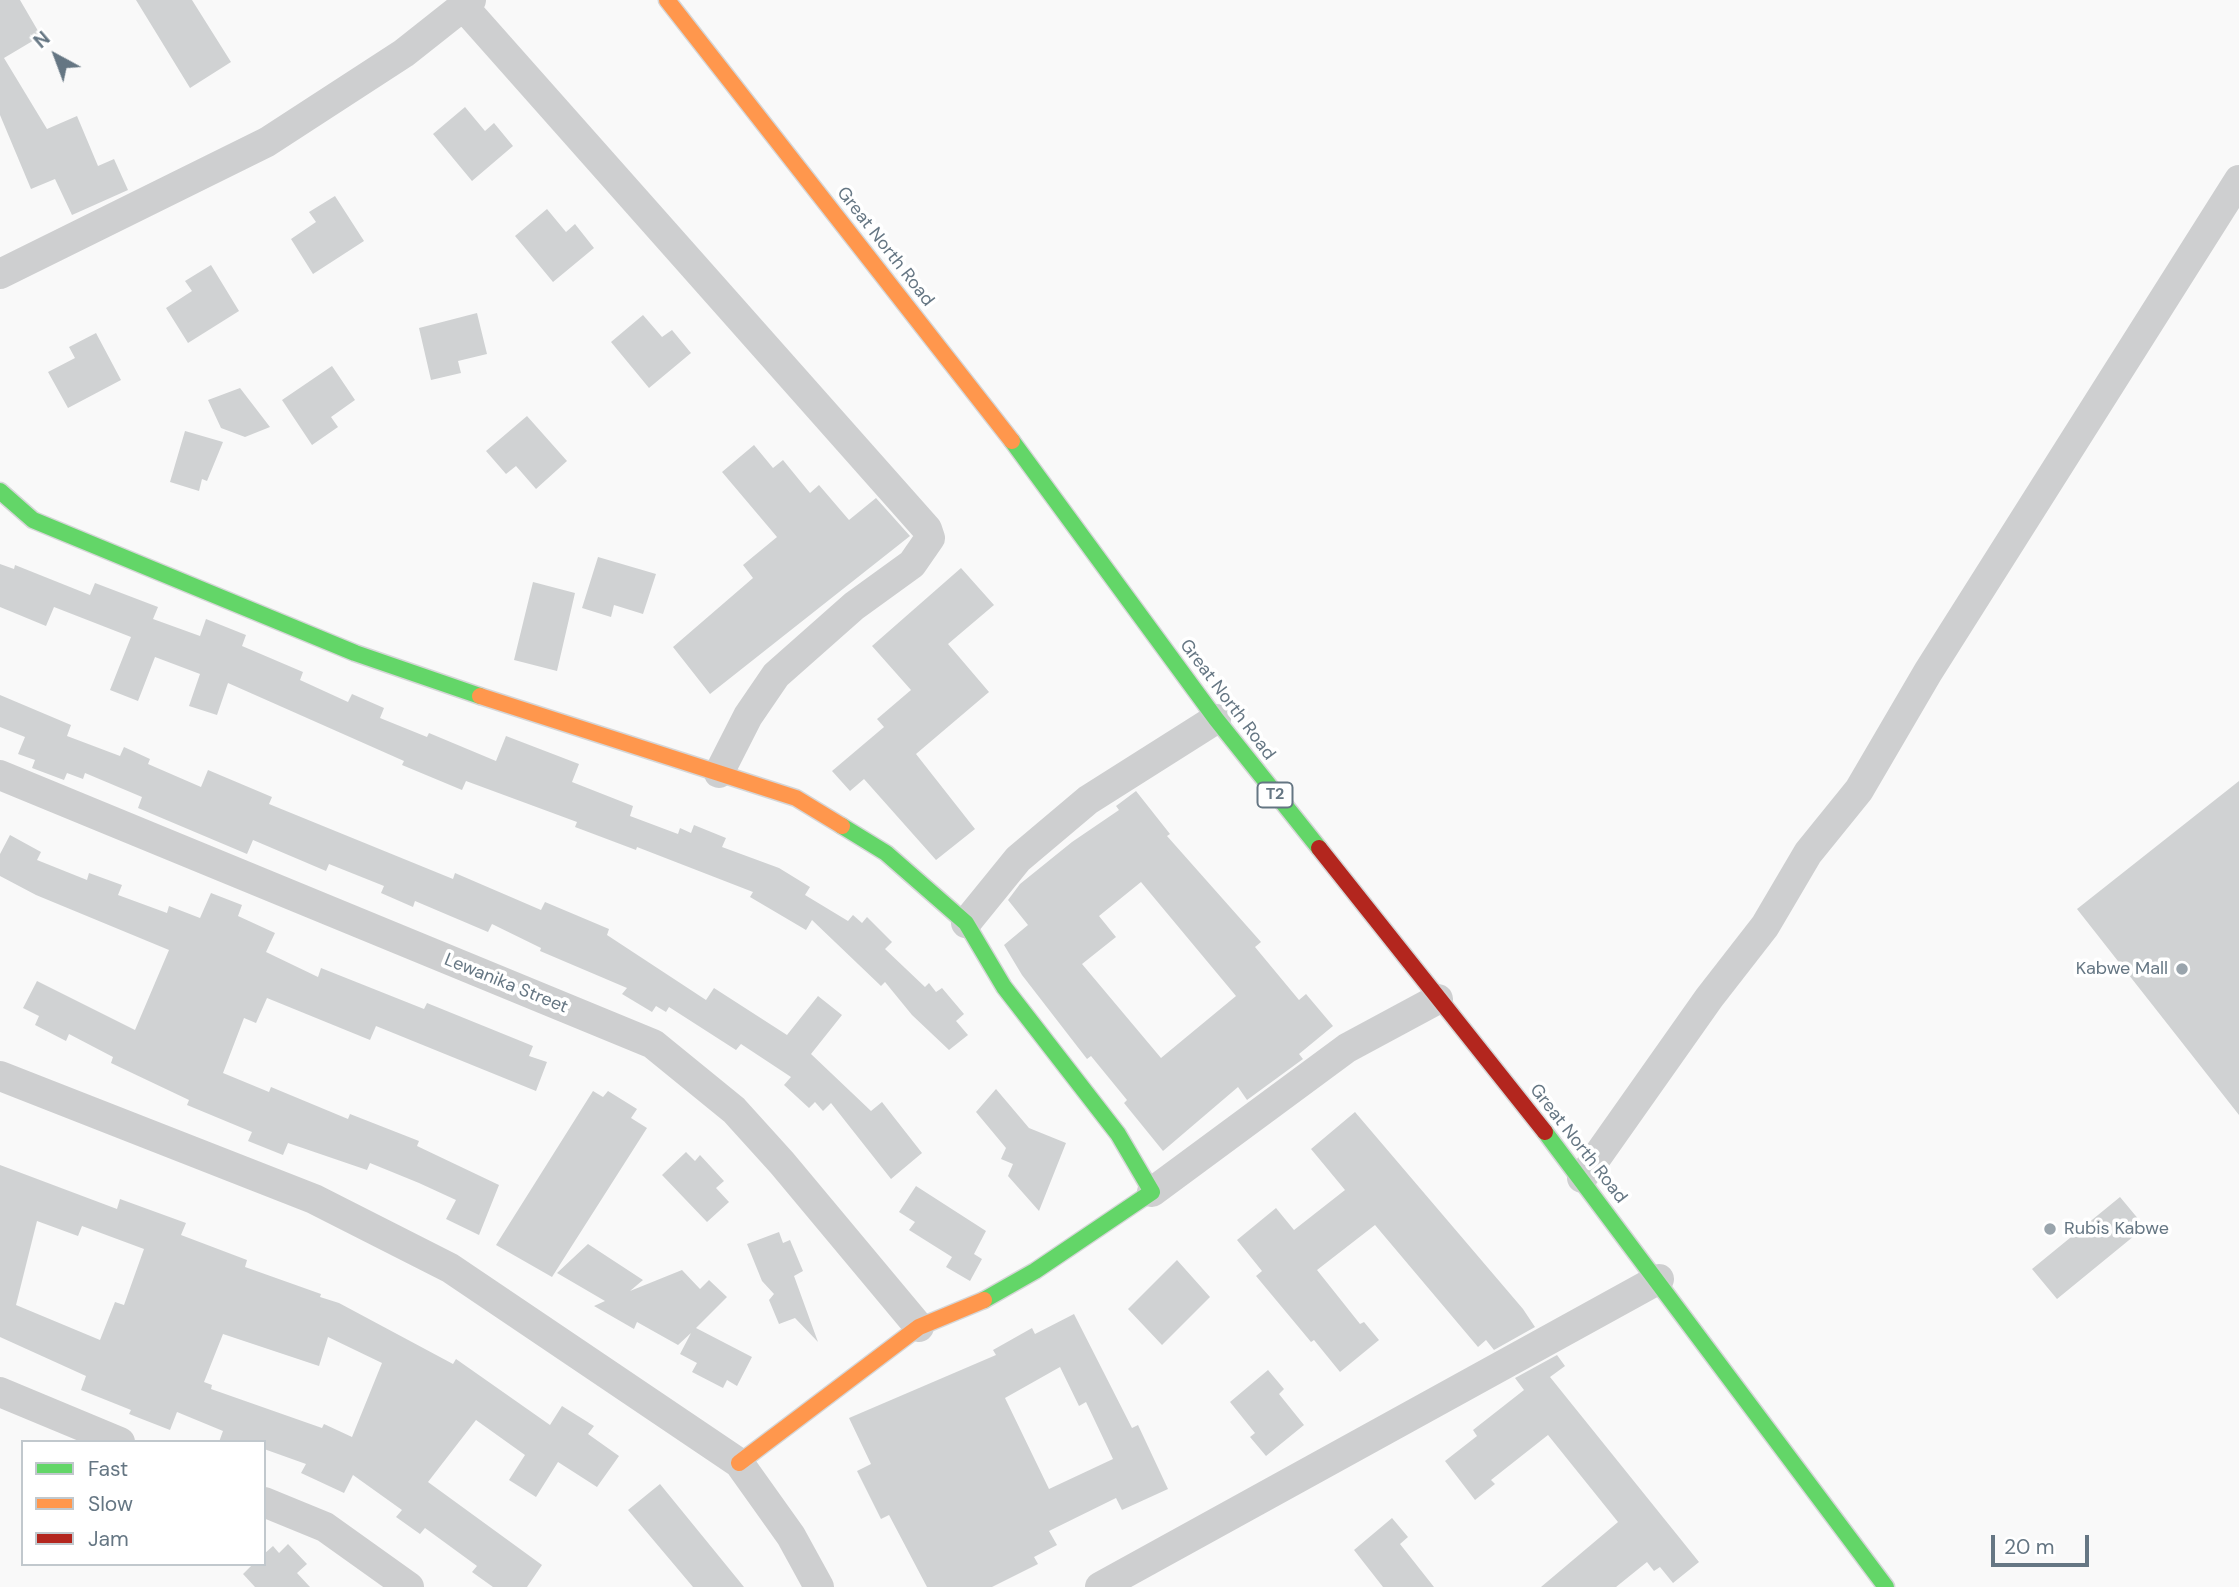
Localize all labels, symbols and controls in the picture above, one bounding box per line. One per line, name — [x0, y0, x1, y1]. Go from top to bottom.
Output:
north arrow — [21, 21, 91, 91]
text: N — [28, 26, 55, 54]
street label: Great North Road — [832, 183, 938, 311]
street label: Great North Road — [1175, 635, 1279, 765]
road number: T2 — [1258, 782, 1292, 808]
street label: Lewanika Street — [441, 949, 571, 1019]
place label: Kabwe Mall — [2076, 958, 2168, 980]
marker: Kabwe Mall — [2174, 961, 2190, 977]
street label: Great North Road — [1525, 1080, 1631, 1208]
place label: Rubis Kabwe — [2064, 1218, 2169, 1240]
marker: Rubis Kabwe — [2042, 1221, 2058, 1237]
legend — [21, 1440, 266, 1566]
text: Fast — [88, 1455, 128, 1483]
text: Slow — [88, 1490, 133, 1518]
scale bar — [1994, 1520, 2092, 1564]
text: Jam — [88, 1525, 129, 1553]
text: 20 m — [2004, 1533, 2055, 1561]

